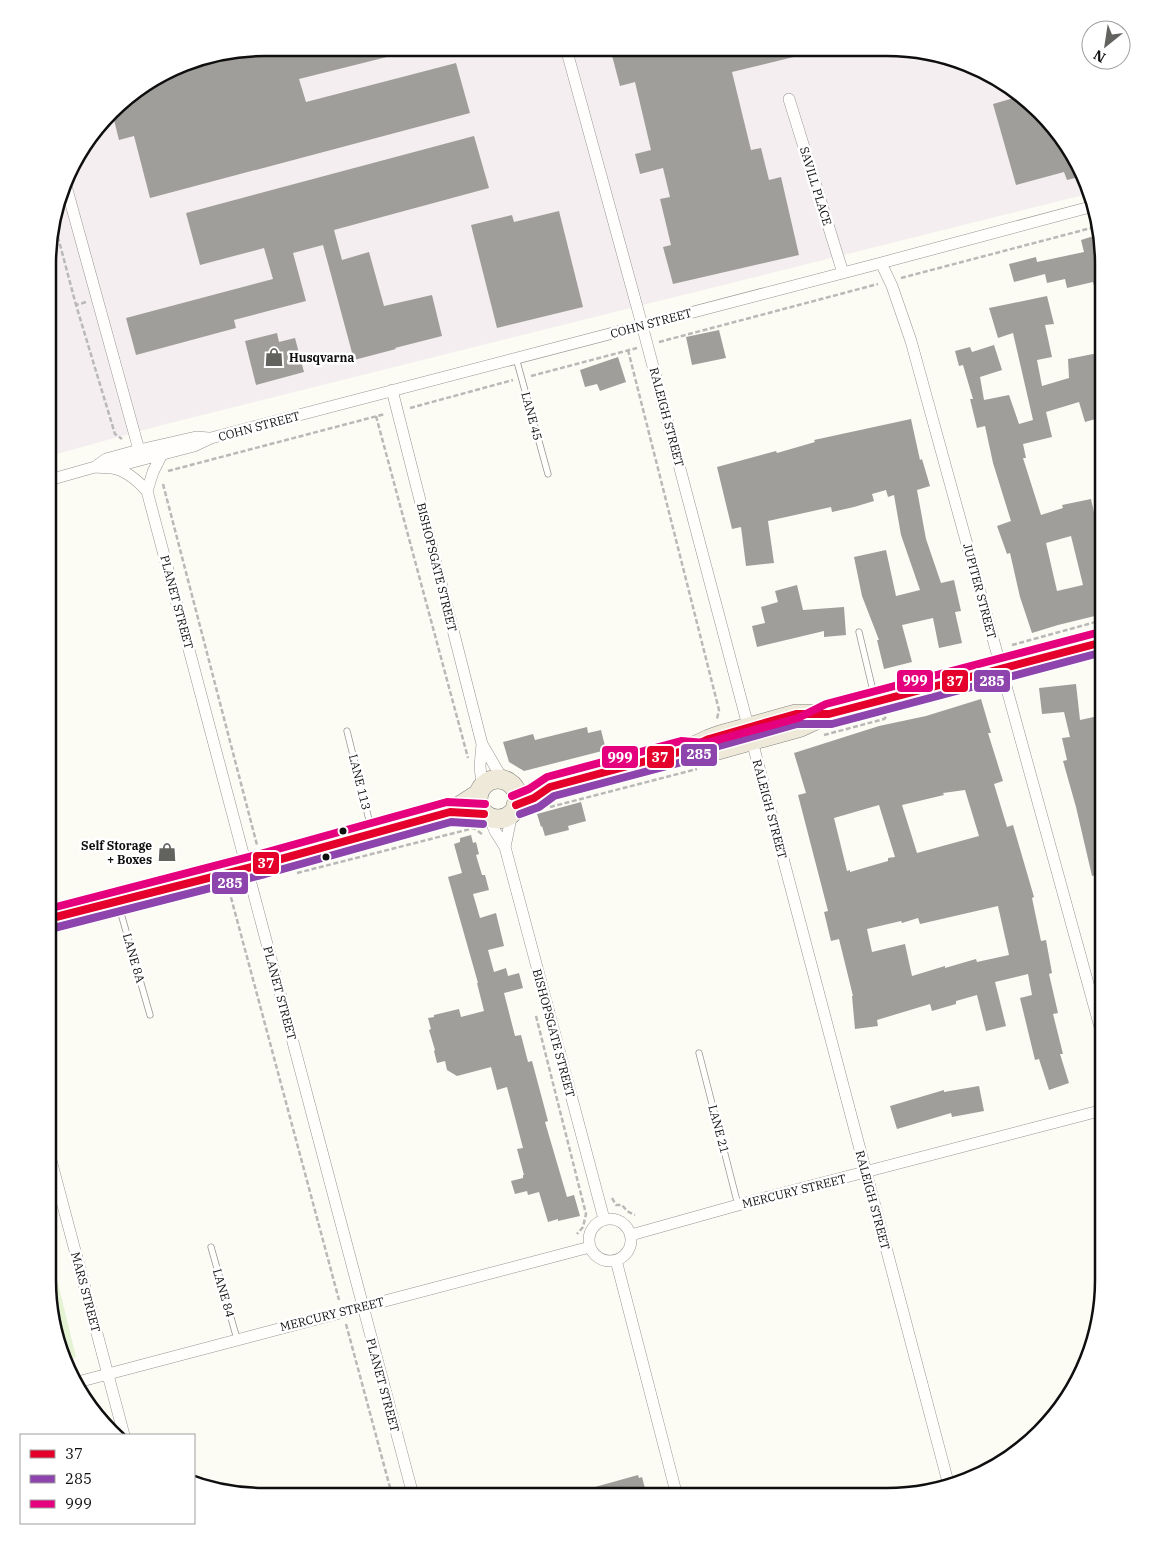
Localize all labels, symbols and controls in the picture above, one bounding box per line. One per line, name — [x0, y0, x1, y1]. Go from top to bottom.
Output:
north arrow — [1081, 20, 1131, 70]
text: N — [1090, 46, 1109, 67]
street label: SAVILL PLACE — [797, 145, 835, 227]
street label: COHN STREET — [609, 305, 694, 341]
shop icon: Husqvarna — [263, 346, 285, 368]
place label: Husqvarna — [289, 350, 354, 365]
street label: RALEIGH STREET — [647, 366, 688, 469]
street label: LANE 45 — [518, 390, 546, 442]
street label: COHN STREET — [217, 408, 302, 444]
street label: BISHOPSGATE STREET — [414, 501, 460, 633]
street label: JUPITER STREET — [960, 542, 1000, 641]
street label: PLANET STREET — [157, 553, 197, 651]
line badge: 999 — [896, 669, 934, 693]
line badge: 37 — [941, 669, 969, 693]
line badge: 285 — [973, 669, 1011, 693]
text: 999 — [902, 671, 928, 689]
text: 37 — [947, 672, 963, 690]
text: 285 — [979, 672, 1005, 690]
line badge: 285 — [680, 743, 718, 767]
line badge: 999 — [601, 745, 639, 769]
line badge: 37 — [646, 745, 675, 769]
text: 285 — [686, 745, 712, 763]
text: 999 — [607, 748, 633, 766]
text: 37 — [652, 748, 668, 766]
street label: LANE 113 — [346, 753, 374, 811]
street label: RALEIGH STREET — [750, 758, 791, 861]
unlabelled marker — [338, 826, 348, 836]
place label: Self Storage + Boxes — [81, 838, 152, 867]
shop icon: Self Storage + Boxes — [156, 841, 178, 863]
line badge: 37 — [252, 851, 280, 875]
unlabelled marker — [321, 852, 331, 862]
text: 37 — [258, 854, 274, 872]
line badge: 285 — [211, 871, 249, 895]
text: 285 — [217, 874, 243, 892]
street label: LANE 8A — [120, 932, 148, 985]
street label: PLANET STREET — [260, 944, 300, 1042]
street label: BISHOPSGATE STREET — [530, 967, 578, 1099]
street label: LANE 21 — [705, 1103, 733, 1155]
street label: RALEIGH STREET — [853, 1149, 894, 1252]
street label: MERCURY STREET — [740, 1171, 848, 1211]
street label: MARS STREET — [68, 1250, 104, 1334]
street label: LANE 84 — [210, 1267, 238, 1319]
street label: MERCURY STREET — [278, 1294, 386, 1334]
street label: PLANET STREET — [363, 1336, 403, 1434]
legend — [20, 1434, 195, 1524]
text: 37 — [65, 1444, 83, 1463]
text: 285 — [65, 1469, 92, 1488]
text: 999 — [65, 1494, 92, 1513]

